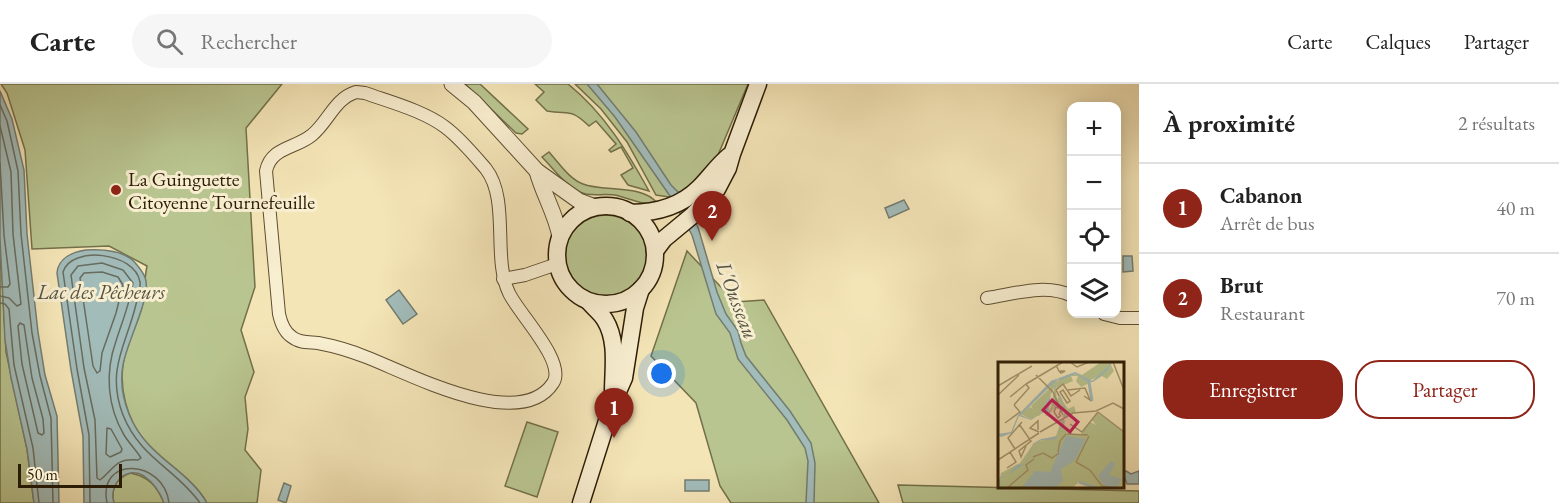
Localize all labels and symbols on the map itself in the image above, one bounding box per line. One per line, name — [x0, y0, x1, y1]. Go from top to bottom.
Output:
place label: La Guinguette Citoyenne Tournefeuille — [128, 166, 315, 215]
marker: La Guinguette Citoyenne Tournefeuille — [109, 183, 123, 197]
pin: 2 — [692, 192, 732, 241]
water label: L'Ousseau — [710, 256, 765, 343]
water label: Lac des Pêcheurs — [36, 278, 165, 305]
your location — [647, 359, 676, 388]
inset map — [998, 362, 1124, 488]
pin: 1 — [594, 388, 634, 438]
scale bar — [18, 461, 122, 488]

